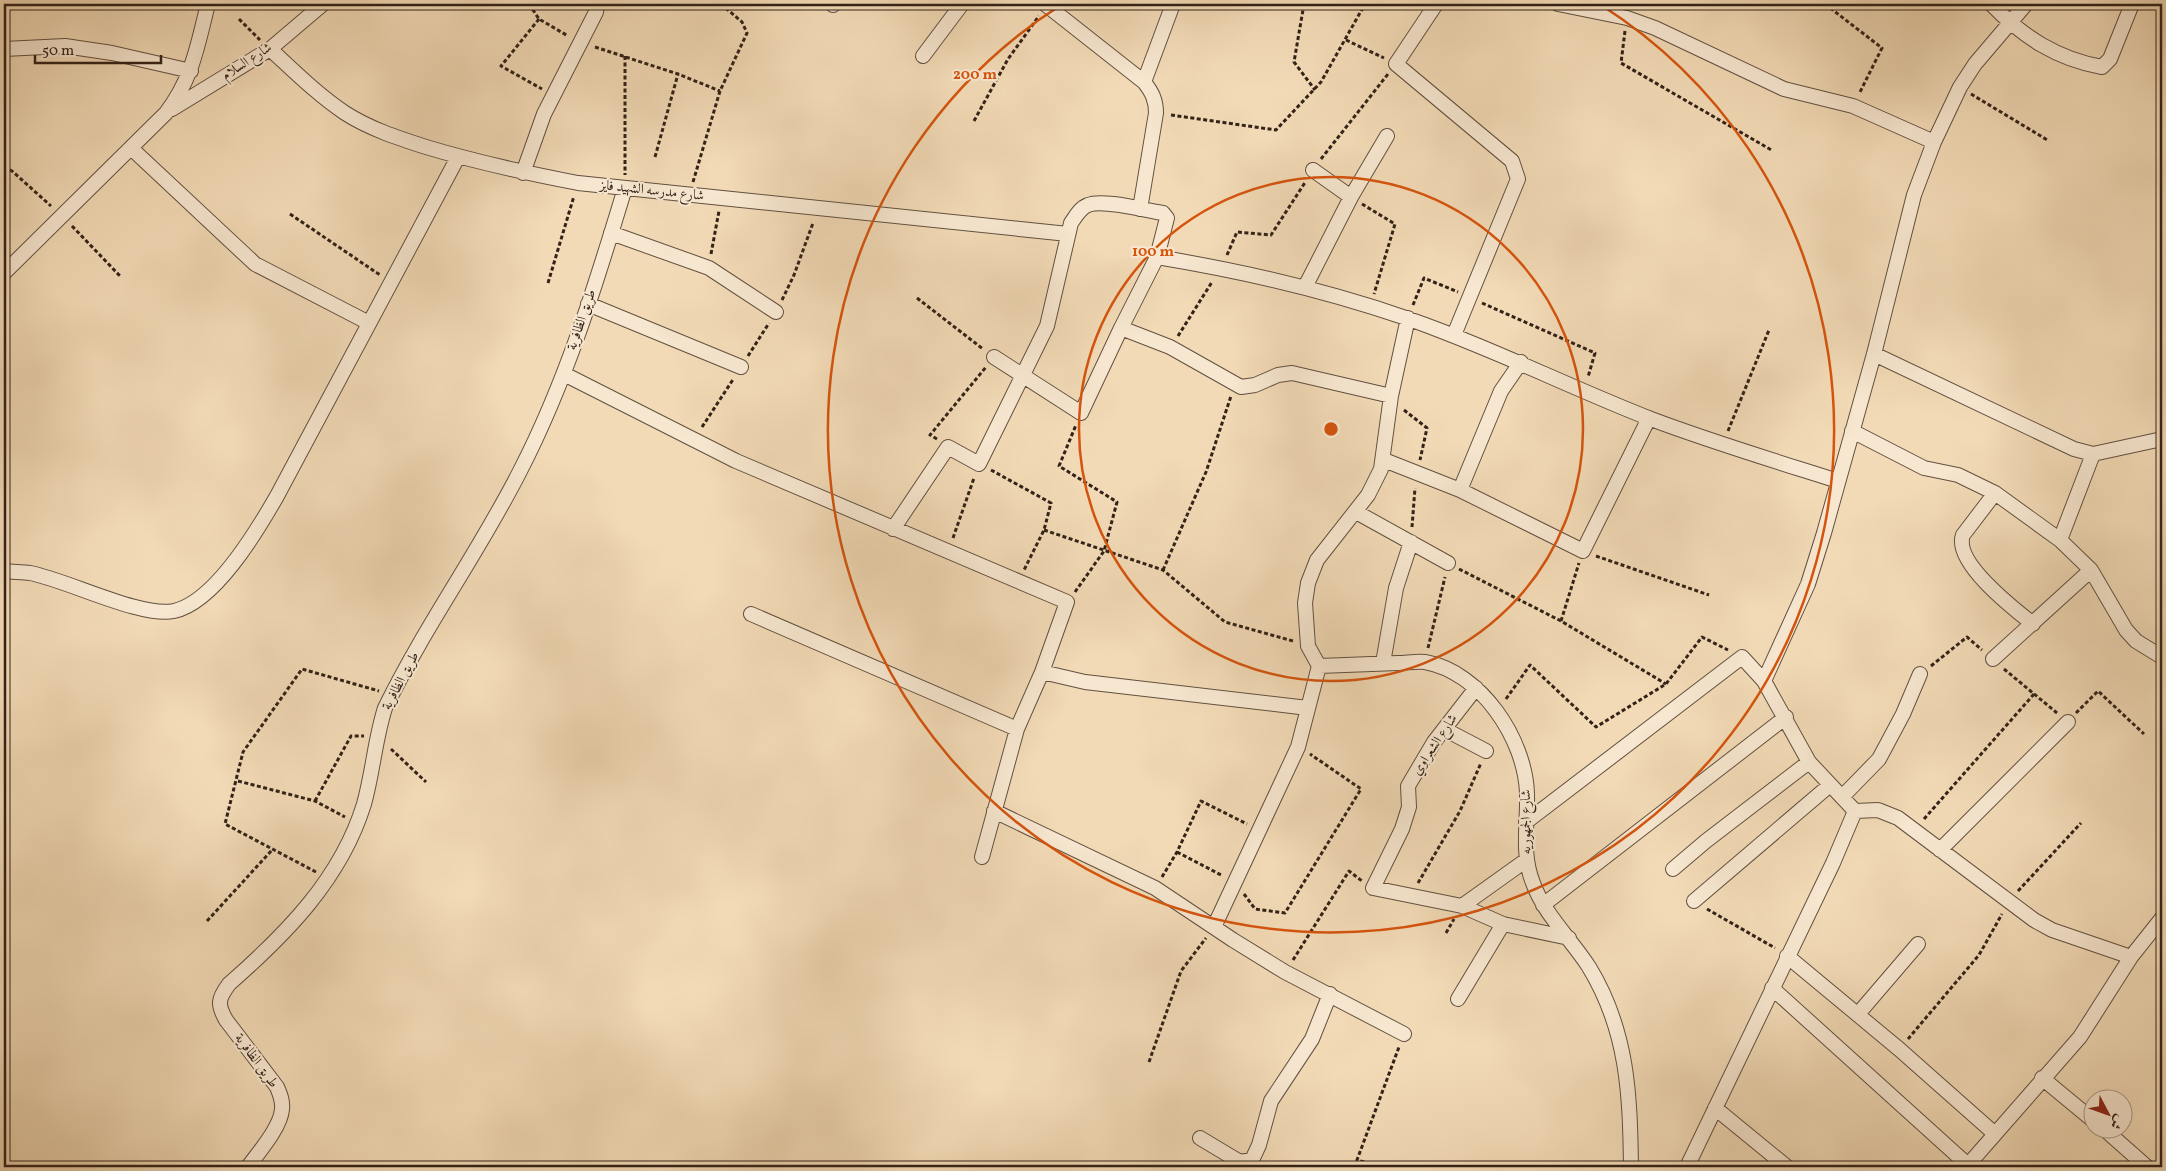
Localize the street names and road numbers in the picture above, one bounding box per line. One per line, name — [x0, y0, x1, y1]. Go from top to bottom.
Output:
street label: شارع السلام — [218, 39, 277, 87]
street label: شارع مدرسه الشهيد فايز — [597, 176, 705, 207]
street label: طريق الظافرية — [563, 287, 601, 353]
street label: طريق الظافرية — [378, 648, 424, 713]
street label: شارع الشعراوي — [1408, 711, 1463, 780]
street label: شارع الجمهوريه — [1517, 790, 1537, 854]
street label: طريق الظافرية — [230, 1030, 282, 1092]

